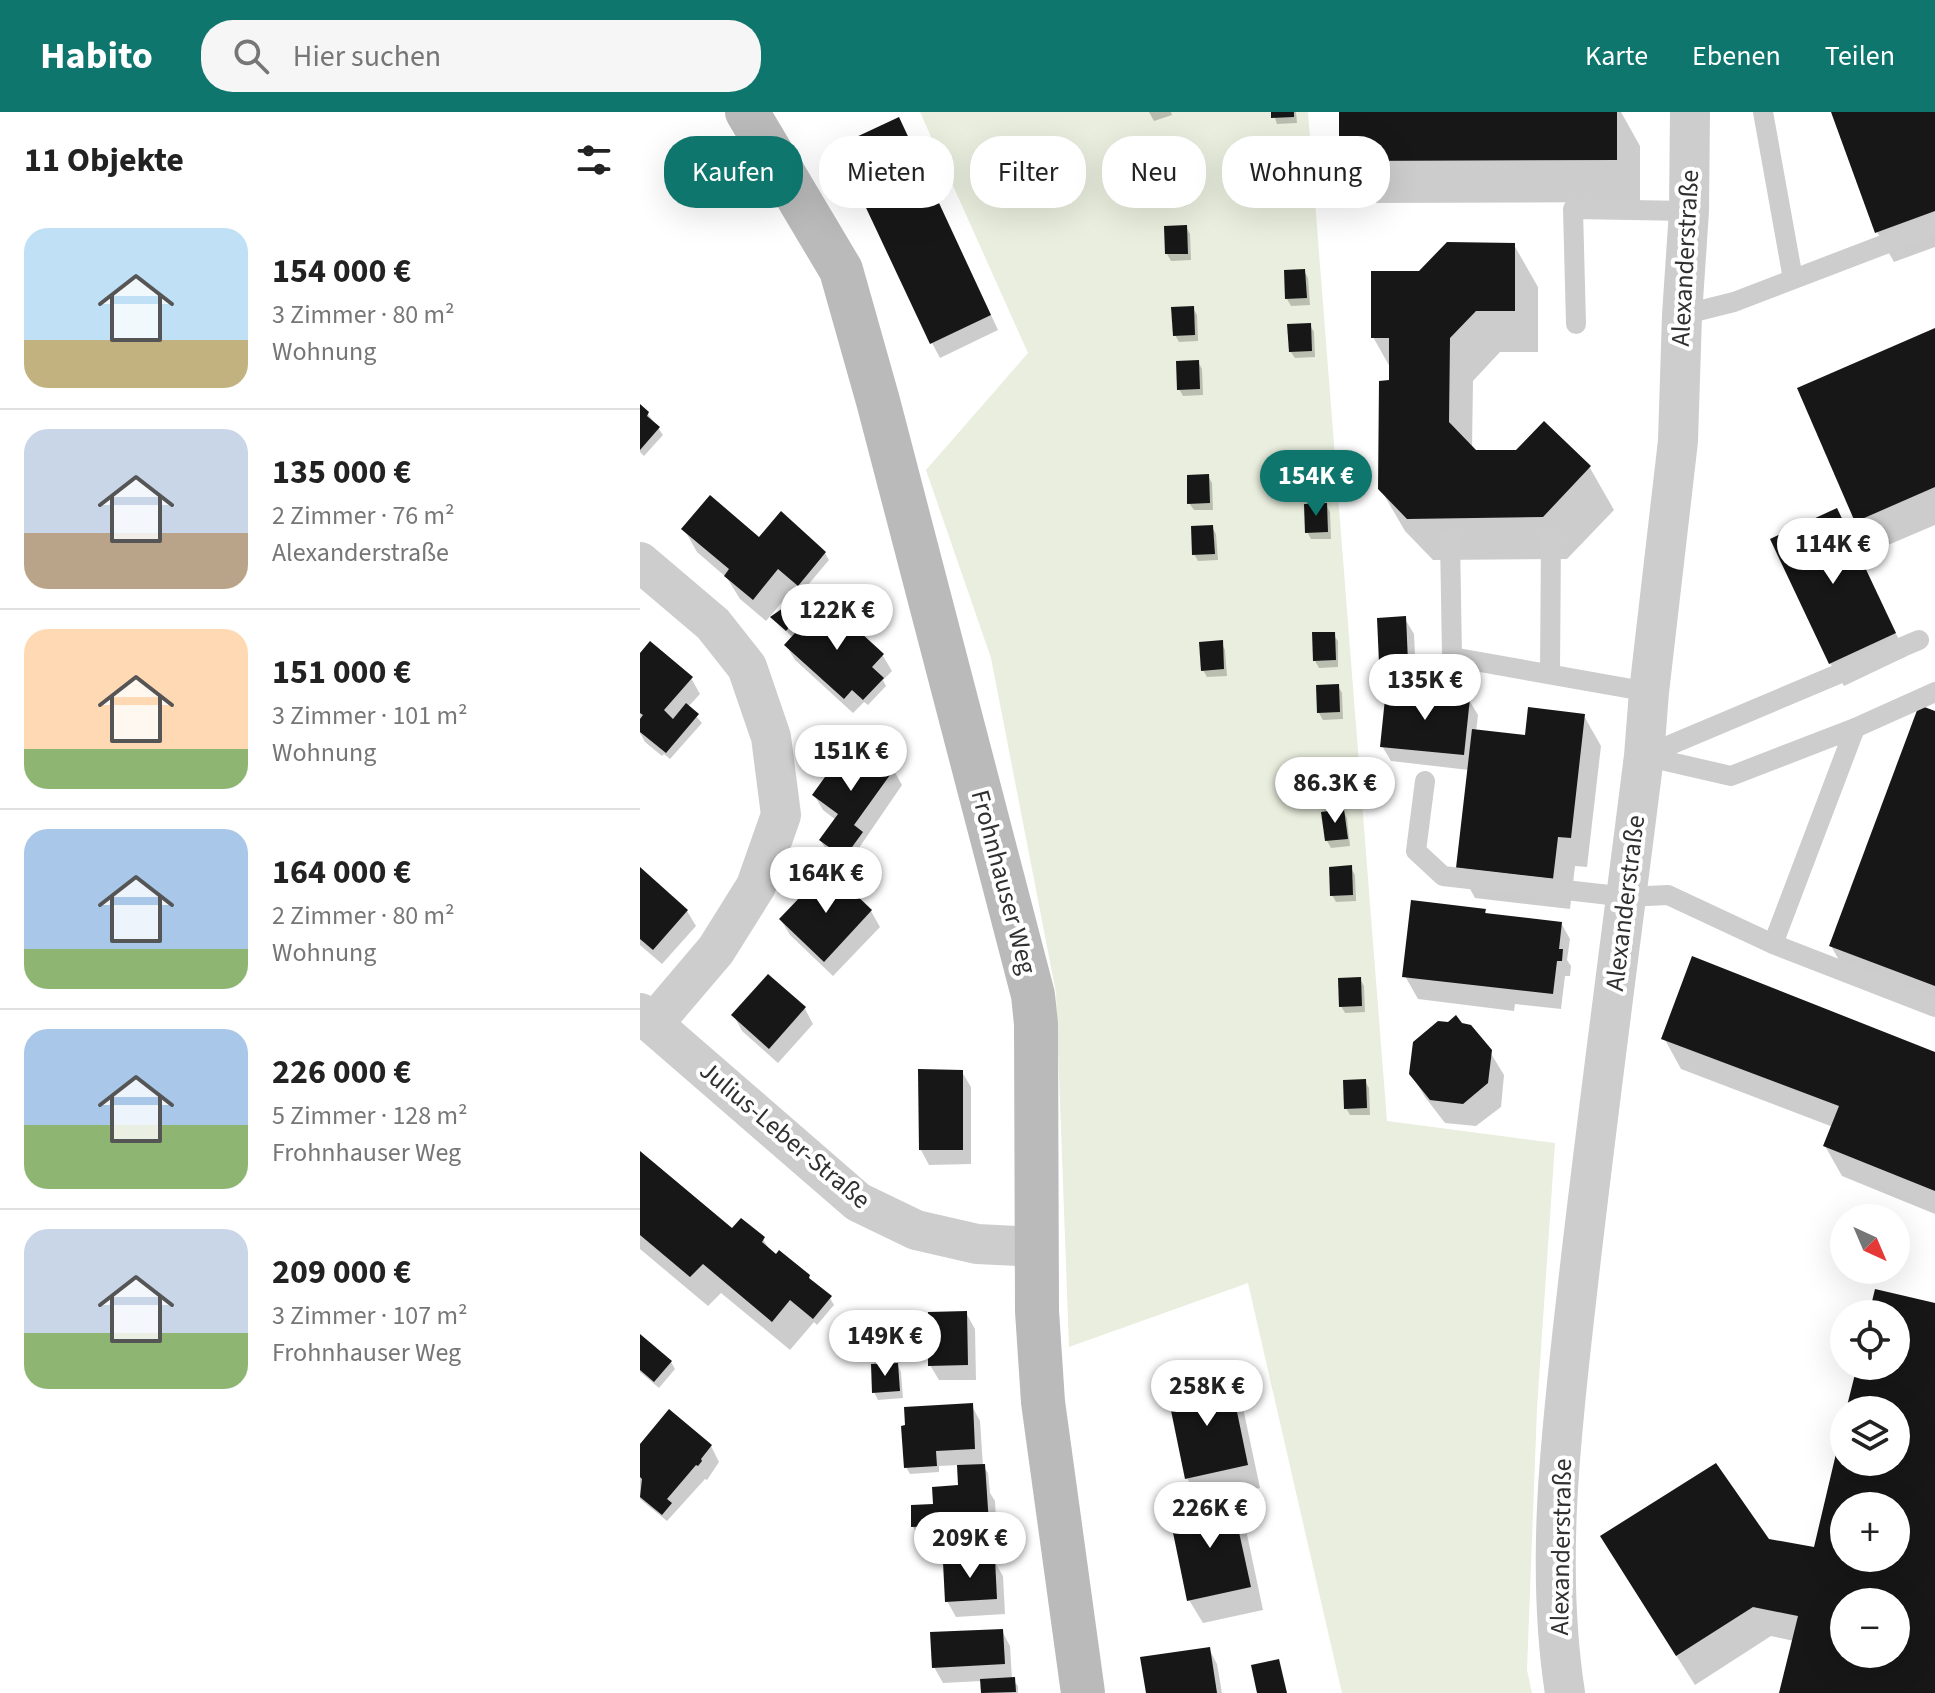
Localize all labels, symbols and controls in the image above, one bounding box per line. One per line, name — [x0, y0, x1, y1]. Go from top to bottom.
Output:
search box — [201, 20, 761, 92]
text: Habito — [40, 29, 153, 83]
icon: search — [229, 34, 273, 78]
text: Hier suchen — [293, 35, 441, 78]
text: Karte — [1585, 36, 1648, 76]
text: Ebenen — [1692, 36, 1781, 76]
text: Teilen — [1825, 36, 1895, 76]
text: 11 Objekte — [24, 136, 184, 185]
chip: Kaufen — [664, 136, 803, 208]
chip: Mieten — [819, 136, 954, 208]
chip: Filter — [970, 136, 1086, 208]
chip: Neu — [1102, 136, 1206, 208]
chip: Wohnung — [1222, 136, 1390, 208]
icon: filters — [572, 138, 616, 182]
street label: Alexanderstraße — [1662, 169, 1708, 347]
text: 154 000 € — [272, 247, 411, 296]
icon: home — [88, 260, 184, 356]
text: 3 Zimmer · 80 m² — [272, 296, 455, 333]
text: Wohnung — [272, 333, 376, 370]
text: 135 000 € — [272, 448, 411, 497]
pin: 154K € — [1251, 450, 1381, 518]
text: 154K € — [1278, 457, 1354, 494]
icon: home — [88, 461, 184, 557]
text: 2 Zimmer · 76 m² — [272, 497, 455, 534]
pin: 114K € — [1768, 518, 1898, 586]
text: 114K € — [1795, 525, 1871, 562]
text: Alexanderstraße — [272, 534, 449, 571]
pin: 122K € — [772, 584, 902, 652]
text: 122K € — [799, 591, 875, 628]
text: 151 000 € — [272, 648, 411, 697]
pin: 135K € — [1360, 654, 1490, 722]
icon: home — [88, 661, 184, 757]
text: 135K € — [1387, 661, 1463, 698]
text: 3 Zimmer · 101 m² — [272, 697, 468, 734]
pin: 151K € — [786, 725, 916, 793]
text: 151K € — [813, 732, 889, 769]
text: Wohnung — [272, 734, 376, 771]
pin: 86.3K € — [1261, 757, 1409, 825]
text: 86.3K € — [1293, 764, 1377, 801]
street label: Frohnhauser Weg — [962, 786, 1046, 978]
street label: Alexanderstraße — [1596, 813, 1654, 993]
pin: 164K € — [761, 847, 891, 915]
text: 164 000 € — [272, 848, 411, 897]
text: 164K € — [788, 854, 864, 891]
icon: home — [88, 861, 184, 957]
text: 2 Zimmer · 80 m² — [272, 897, 455, 934]
text: Wohnung — [272, 934, 376, 971]
text: 226 000 € — [272, 1048, 411, 1097]
street label: Julius-Leber-Straße — [692, 1052, 878, 1218]
icon: home — [88, 1061, 184, 1157]
text: 5 Zimmer · 128 m² — [272, 1097, 468, 1134]
text: Frohnhauser Weg — [272, 1134, 461, 1171]
north arrow — [1830, 1204, 1910, 1284]
map controls — [1830, 1204, 1910, 1668]
text: 209 000 € — [272, 1248, 411, 1297]
icon: home — [88, 1261, 184, 1357]
text: 3 Zimmer · 107 m² — [272, 1297, 468, 1334]
button: locate — [1830, 1300, 1910, 1380]
pin: 149K € — [820, 1310, 950, 1378]
text: 149K € — [847, 1317, 923, 1354]
text: Frohnhauser Weg — [272, 1334, 461, 1371]
pin: 258K € — [1142, 1360, 1272, 1428]
text: 258K € — [1169, 1367, 1245, 1404]
button: layers — [1830, 1396, 1910, 1476]
street label: Alexanderstraße — [1541, 1458, 1581, 1636]
pin: 226K € — [1145, 1482, 1275, 1550]
text: 226K € — [1172, 1489, 1248, 1526]
button: + — [1830, 1492, 1910, 1572]
pin: 209K € — [905, 1512, 1035, 1580]
text: 209K € — [932, 1519, 1008, 1556]
button: − — [1830, 1588, 1910, 1668]

